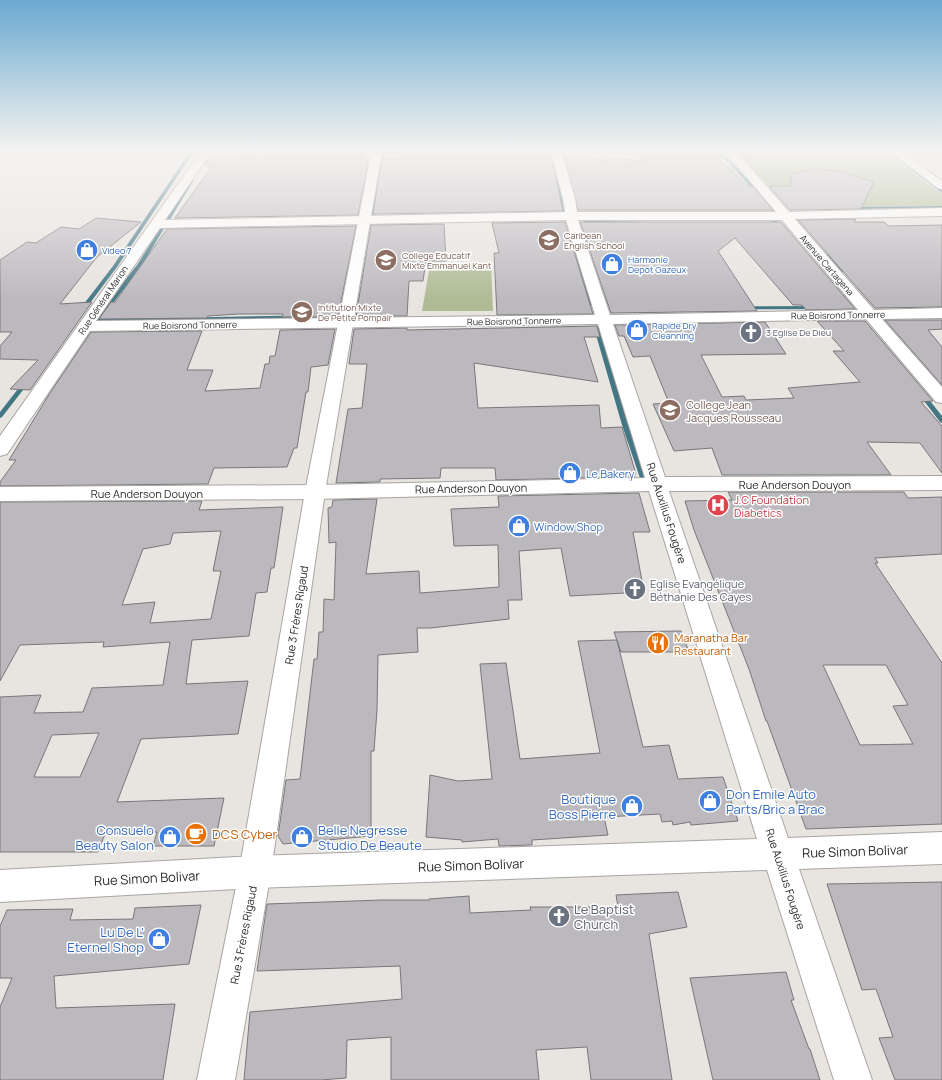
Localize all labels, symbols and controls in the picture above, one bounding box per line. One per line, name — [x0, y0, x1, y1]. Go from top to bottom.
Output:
school or university icon: Caribean English School — [536, 227, 562, 253]
place label: Caribean English School — [564, 229, 625, 252]
street label: Avenue Cartagena — [797, 232, 857, 298]
shop icon: Video 7 — [74, 237, 100, 263]
place label: Video 7 — [102, 244, 132, 257]
school or university icon: College Educatif Mixte Emmanuel Kant — [373, 247, 399, 273]
place label: College Educatif Mixte Emmanuel Kant — [402, 249, 492, 272]
shop icon: Harmonie Depot Gazeux — [599, 251, 625, 277]
place label: Harmonie Depot Gazeux — [628, 253, 687, 276]
street label: Rue Général Marion — [75, 263, 131, 337]
school or university icon: Intitution Mixte De Petite Pompair — [289, 299, 315, 325]
place label: Intitution Mixte De Petite Pompair — [318, 301, 393, 324]
street label: Rue Boisrond Tonnerre — [791, 308, 885, 322]
street label: Rue Boisrond Tonnerre — [467, 314, 561, 328]
shop icon: Rapide Dry Cleanning — [624, 317, 650, 343]
street label: Rue Boisrond Tonnerre — [143, 318, 237, 332]
place label: Rapide Dry Cleanning — [652, 319, 697, 342]
church icon: 3 Eglise De Dieu — [738, 319, 764, 345]
place label: 3 Eglise De Dieu — [766, 326, 831, 339]
school or university icon: College Jean Jacques Rousseau — [657, 397, 683, 423]
place label: College Jean Jacques Rousseau — [686, 397, 781, 425]
shop icon: Le Bakery — [557, 460, 583, 486]
street label: Rue Auxilius Fougère — [644, 461, 691, 566]
place label: Le Bakery — [586, 466, 635, 481]
street label: Rue Anderson Douyon — [739, 477, 851, 492]
street label: Rue Anderson Douyon — [415, 480, 527, 496]
street label: Rue Anderson Douyon — [91, 486, 203, 501]
hospital icon: J.C Foundation Diabetics — [705, 492, 731, 518]
place label: J.C Foundation Diabetics — [734, 492, 809, 520]
shop icon: Window Shop — [506, 513, 532, 539]
place label: Window Shop — [534, 519, 603, 534]
street label: Rue 3 Frères Rigaud — [281, 565, 311, 665]
church icon: Eglise Evangélique Béthanie Des Cayes — [622, 576, 648, 602]
place label: Eglise Evangélique Béthanie Des Cayes — [650, 576, 751, 604]
restaurant icon: Maranatha Bar Restaurant — [645, 630, 671, 656]
place label: Maranatha Bar Restaurant — [674, 630, 748, 658]
place label: Don Emile Auto Parts/Bric a Brac — [726, 785, 825, 818]
shop icon: Don Emile Auto Parts/Bric a Brac — [697, 788, 723, 814]
place label: Boutique Boss Pierre — [549, 790, 616, 823]
shop icon: Boutique Boss Pierre — [619, 793, 645, 819]
place label: Consuelo Beauty Salon — [75, 821, 154, 854]
cafe icon: DCS Cyber — [183, 821, 209, 847]
place label: Belle Negresse Studio De Beaute — [318, 821, 422, 854]
shop icon: Consuelo Beauty Salon — [157, 824, 183, 850]
shop icon: Belle Negresse Studio De Beaute — [289, 824, 315, 850]
place label: DCS Cyber — [212, 825, 277, 843]
street label: Rue Auxilius Fougère — [763, 827, 810, 932]
street label: Rue Simon Bolivar — [802, 840, 909, 862]
street label: Rue Simon Bolivar — [418, 854, 525, 876]
street label: Rue Simon Bolivar — [94, 866, 201, 890]
street label: Rue 3 Frères Rigaud — [226, 885, 260, 985]
place label: Le Baptist Church — [574, 900, 634, 933]
church icon: Le Baptist Church — [546, 903, 572, 929]
place label: Lu De L' Eternel Shop — [67, 923, 144, 956]
shop icon: Lu De L' Eternel Shop — [146, 926, 172, 952]

